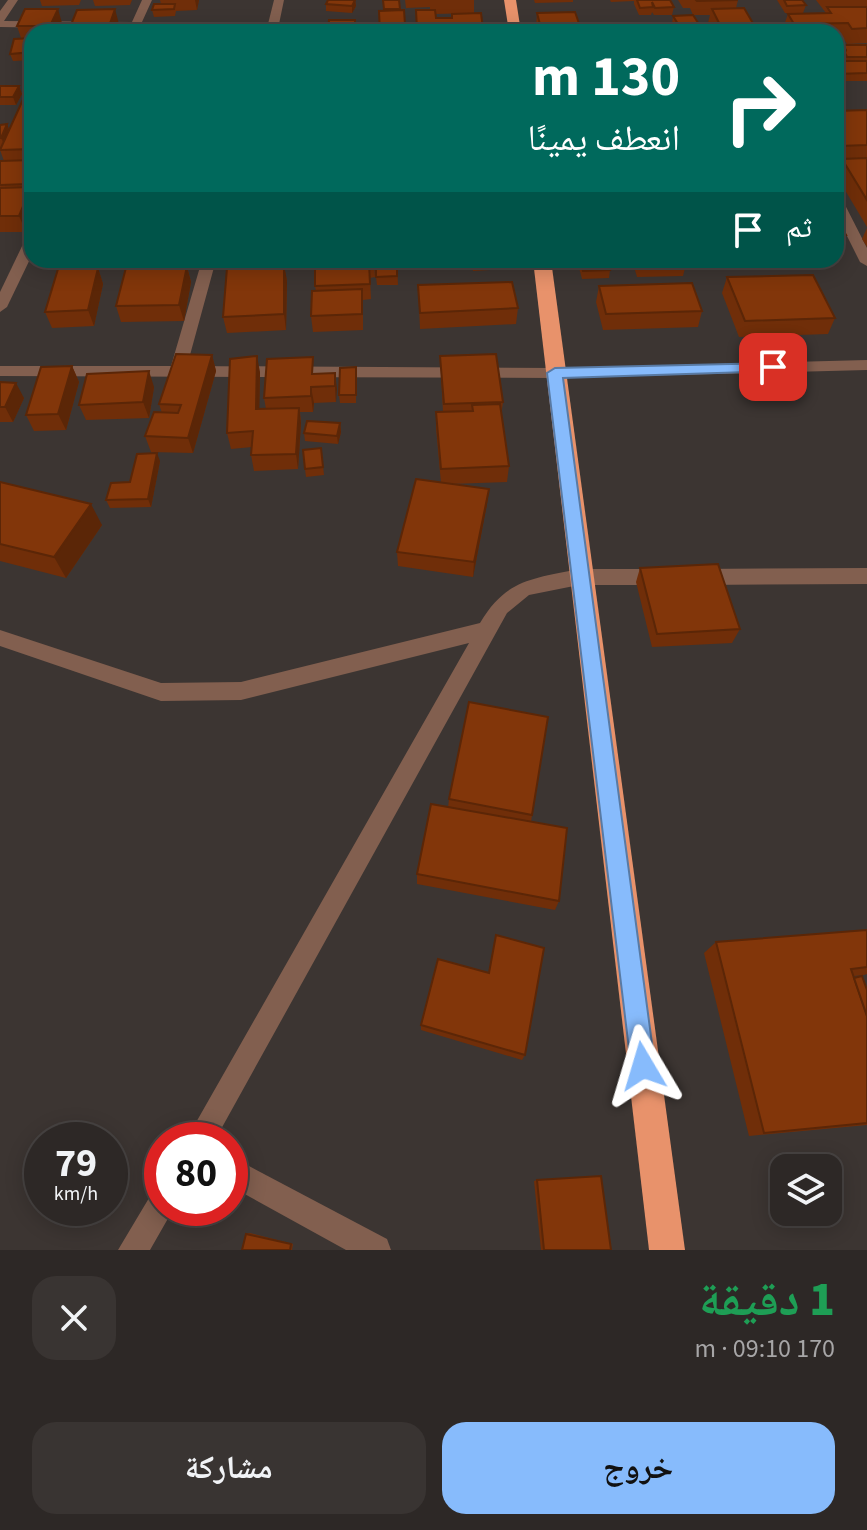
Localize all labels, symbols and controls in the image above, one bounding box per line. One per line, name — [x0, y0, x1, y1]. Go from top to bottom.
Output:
text: 130 m — [532, 38, 680, 117]
icon: right — [708, 56, 812, 160]
text: انعطف يمينًا — [528, 113, 680, 164]
text: ثم — [786, 206, 812, 249]
icon: arrive — [726, 208, 770, 252]
pin — [739, 333, 807, 401]
icon: arrive — [751, 345, 795, 389]
position arrow — [601, 1024, 685, 1108]
speed limit sign: 80 — [144, 1122, 248, 1226]
text: 79 — [55, 1135, 97, 1192]
map controls — [770, 1154, 842, 1226]
button: layers — [770, 1154, 842, 1226]
text: km/h — [54, 1180, 98, 1208]
text: 1 دقيقة — [699, 1266, 835, 1334]
button: close — [32, 1276, 116, 1360]
text: 170 m · 09:10 — [694, 1330, 835, 1367]
button: مشاركة — [32, 1422, 426, 1514]
button: خروج — [442, 1422, 835, 1514]

